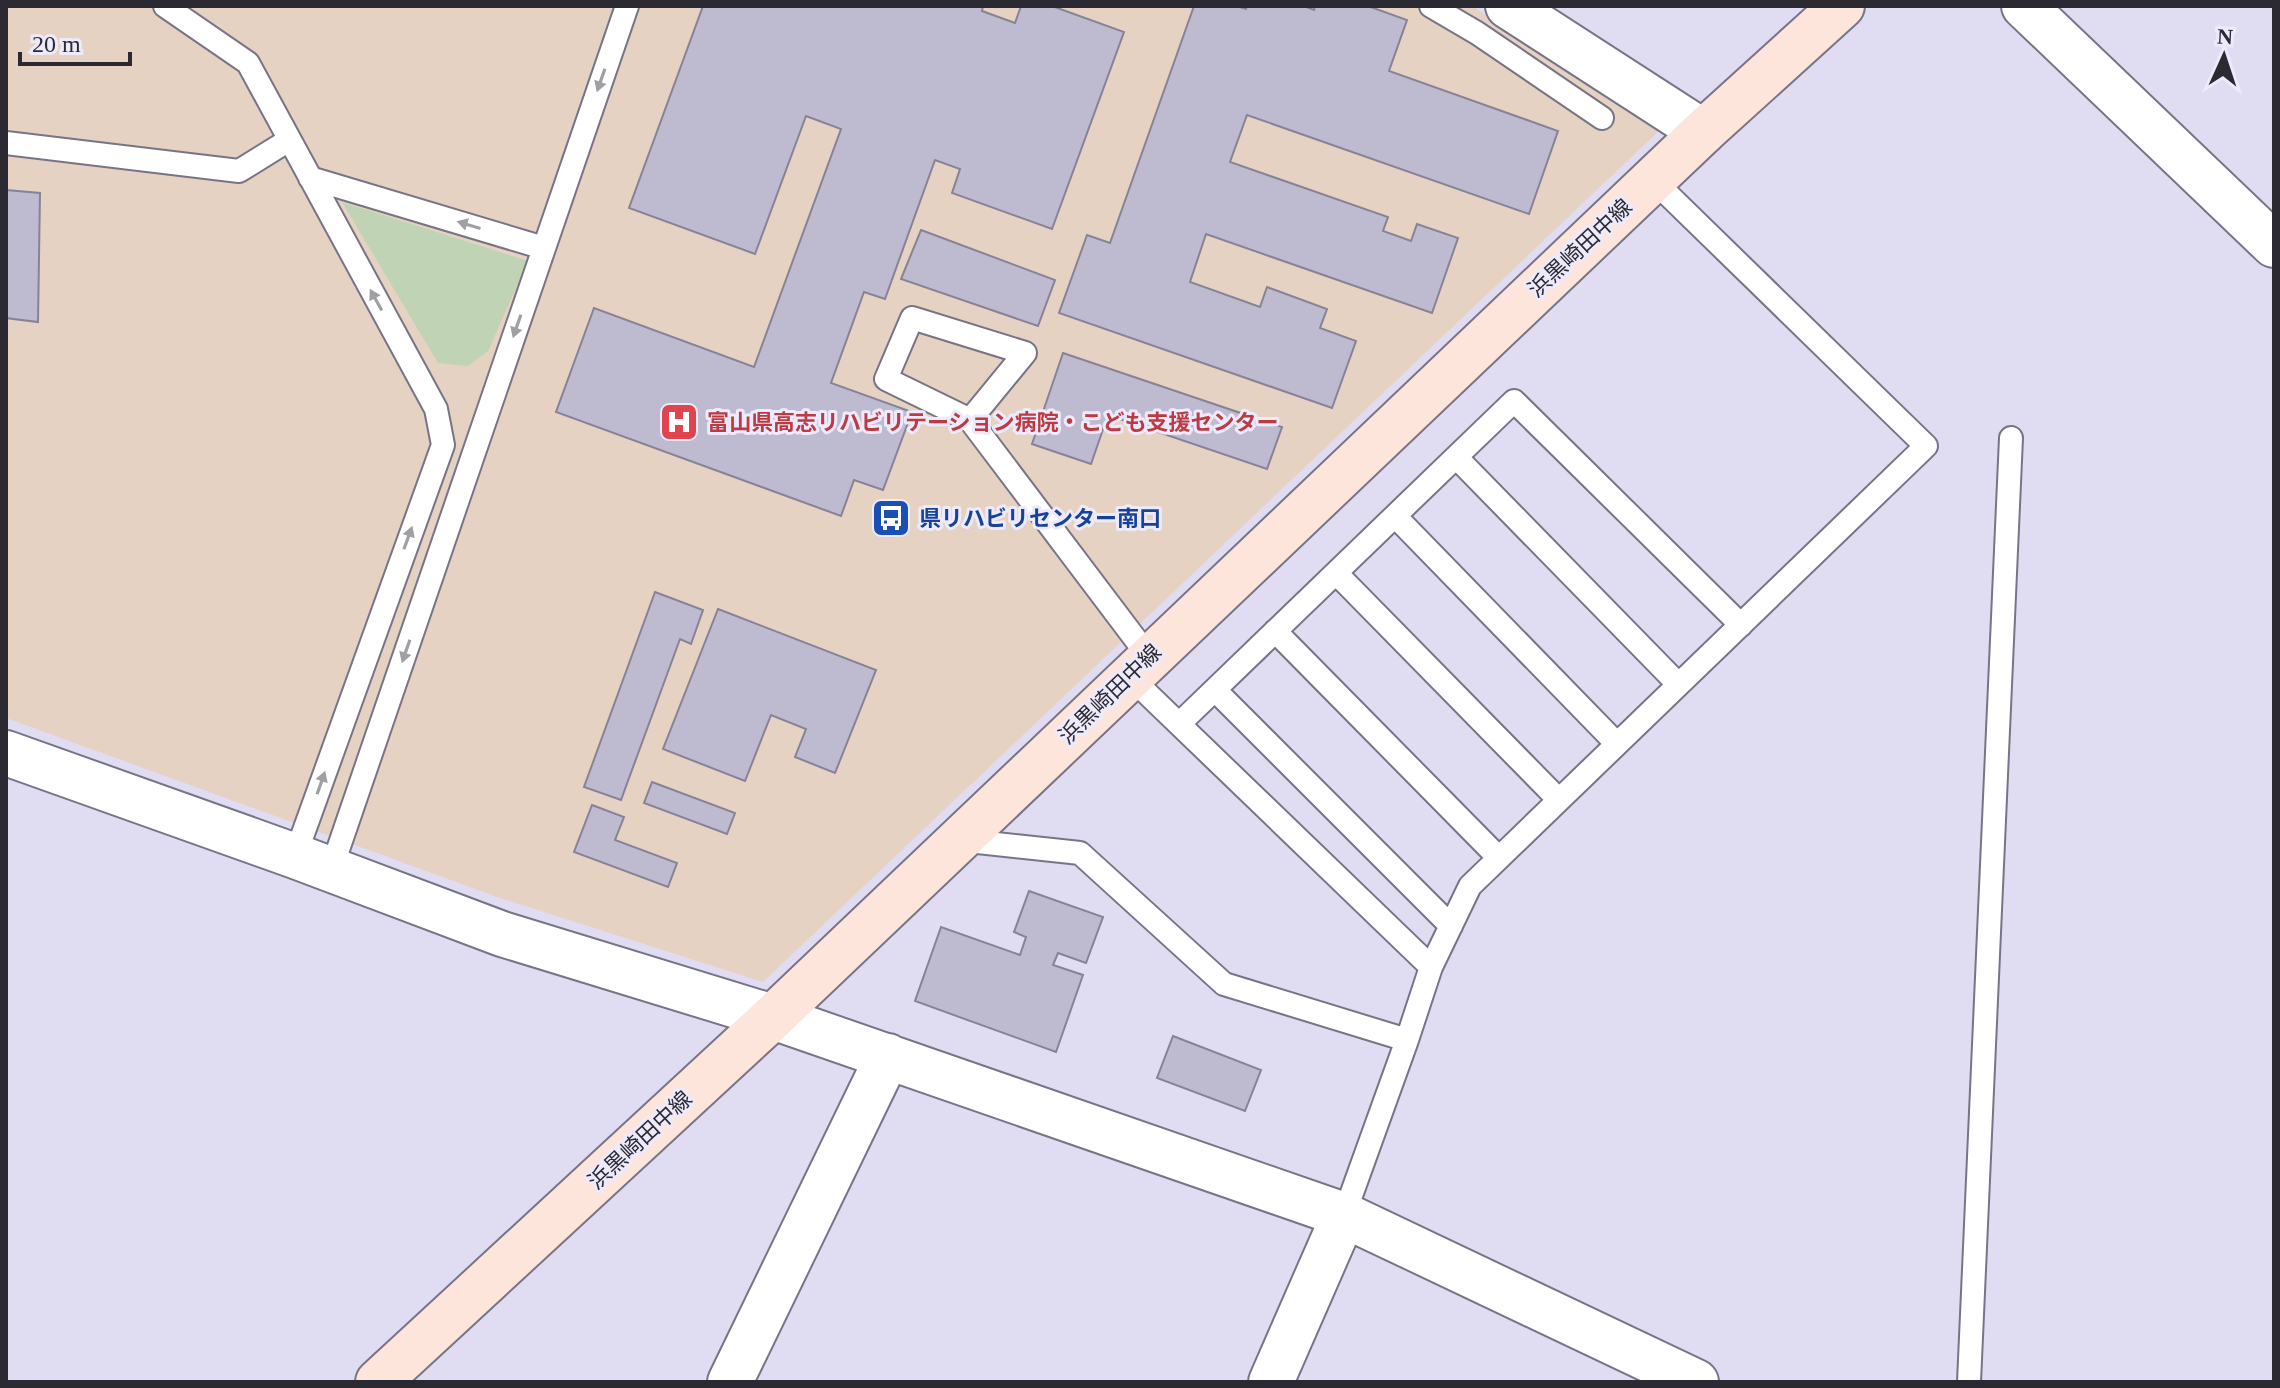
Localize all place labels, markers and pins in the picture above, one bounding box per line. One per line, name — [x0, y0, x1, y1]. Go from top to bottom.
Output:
hospital icon: 富山県高志リハビリテーション病院・こども支援センター — [658, 401, 700, 443]
place label: 富山県高志リハビリテーション病院・こども支援センター — [707, 410, 1279, 435]
bus stop icon: 県リハビリセンター南口 — [870, 497, 912, 539]
place label: 県リハビリセンター南口 — [919, 506, 1161, 531]

